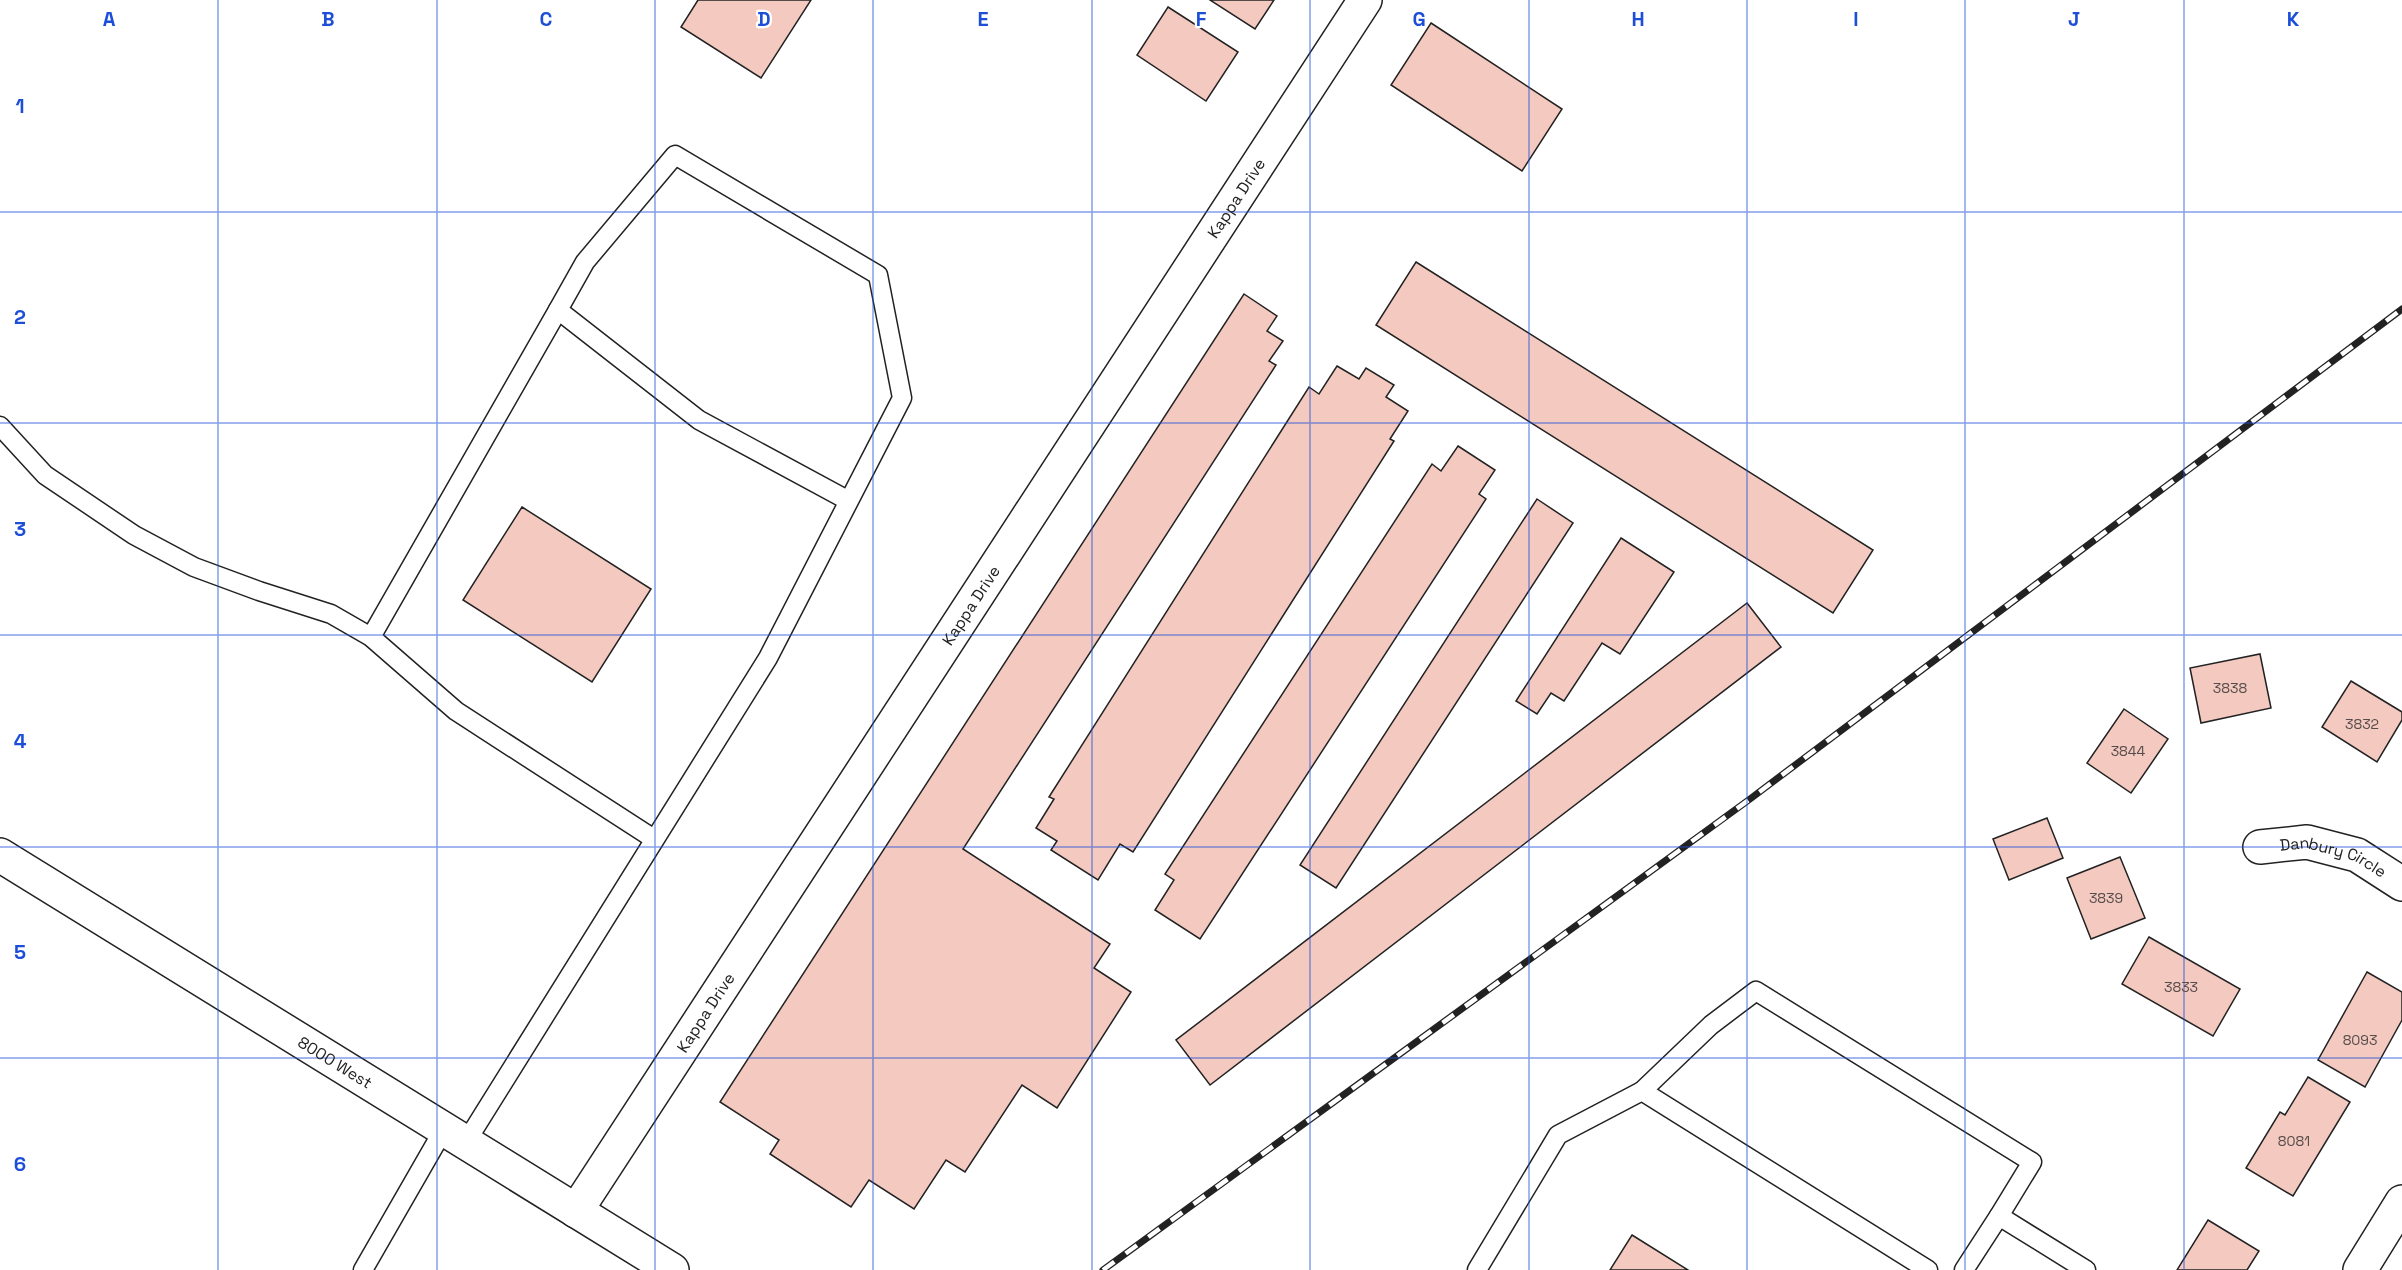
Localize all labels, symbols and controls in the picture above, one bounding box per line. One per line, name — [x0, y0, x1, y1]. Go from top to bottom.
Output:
text: A — [103, 6, 116, 32]
text: B — [321, 6, 335, 32]
text: C — [540, 6, 553, 32]
text: D — [757, 6, 771, 32]
text: E — [977, 6, 989, 32]
text: F — [1196, 6, 1207, 32]
text: G — [1412, 6, 1426, 32]
text: H — [1631, 6, 1645, 32]
text: I — [1853, 6, 1859, 32]
text: J — [2068, 6, 2080, 32]
text: K — [2287, 6, 2300, 32]
text: 1 — [15, 93, 25, 119]
street label: Kappa Drive — [1202, 154, 1270, 242]
text: 2 — [14, 304, 26, 330]
text: 3 — [14, 516, 26, 542]
street label: Kappa Drive — [937, 561, 1004, 649]
house number: 3838 — [2213, 679, 2247, 697]
house number: 3832 — [2345, 715, 2379, 733]
text: 4 — [14, 728, 27, 754]
house number: 3844 — [2111, 742, 2146, 760]
street label: Danbury Circle — [2278, 831, 2391, 882]
house number: 3839 — [2089, 889, 2123, 907]
text: 5 — [14, 939, 26, 965]
street label: Kappa Drive — [672, 968, 739, 1056]
house number: 3833 — [2164, 978, 2198, 996]
street label: 8000 West — [294, 1031, 376, 1093]
house number: 8093 — [2343, 1031, 2377, 1049]
house number: 8081 — [2278, 1132, 2310, 1150]
text: 6 — [14, 1151, 26, 1177]

